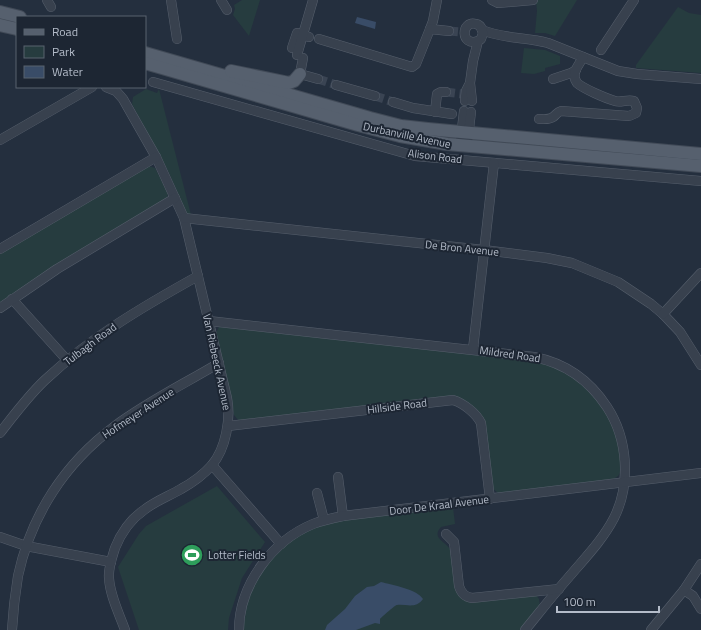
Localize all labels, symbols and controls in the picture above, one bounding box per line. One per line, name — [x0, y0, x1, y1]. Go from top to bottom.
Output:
legend — [16, 16, 146, 88]
text: Road — [52, 22, 78, 41]
text: Park — [52, 42, 75, 61]
text: Water — [52, 62, 83, 81]
street label: Durbanville Avenue — [362, 118, 453, 152]
street label: Alison Road — [407, 145, 463, 167]
street label: De Bron Avenue — [424, 236, 500, 260]
street label: Van Riebeeck Avenue — [199, 312, 235, 412]
street label: Tulbagh Road — [60, 319, 120, 369]
street label: Mildred Road — [479, 342, 542, 366]
street label: Hofmeyer Avenue — [99, 383, 177, 442]
street label: Hillside Road — [366, 394, 428, 418]
street label: Door De Kraal Avenue — [388, 491, 490, 519]
sports icon: Lotter Fields — [179, 542, 205, 568]
place label: Lotter Fields — [208, 547, 266, 563]
scale bar — [557, 588, 659, 614]
text: 100 m — [563, 592, 596, 611]

